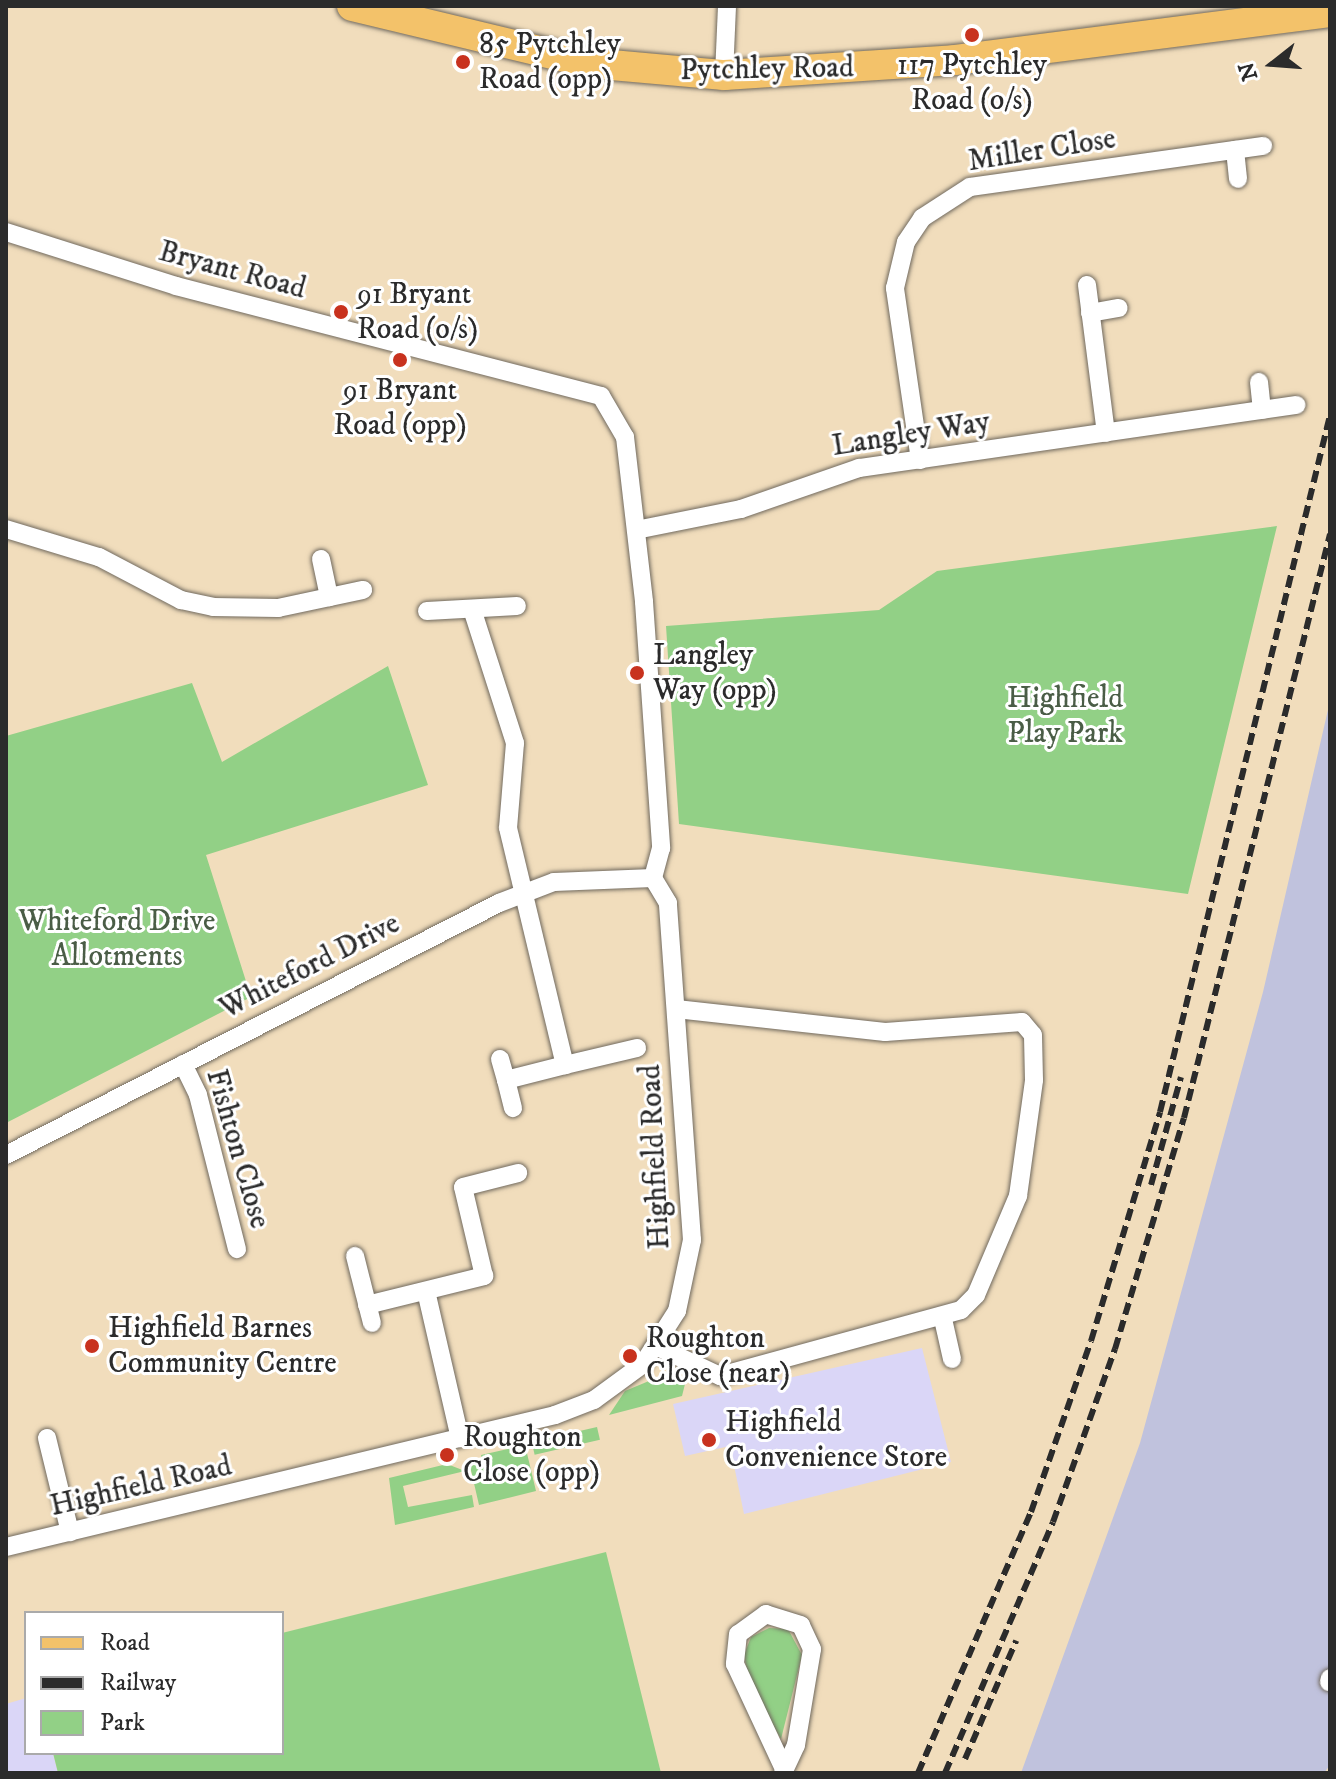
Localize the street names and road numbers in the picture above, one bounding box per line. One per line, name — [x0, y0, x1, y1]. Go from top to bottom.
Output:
street label: Pytchley Road — [680, 50, 854, 90]
street label: Miller Close — [966, 122, 1118, 180]
street label: Bryant Road — [155, 234, 309, 308]
street label: Langley Way — [830, 405, 992, 465]
street label: Whiteford Drive — [214, 906, 406, 1028]
street label: Highfield Road — [633, 1064, 679, 1250]
street label: Fishton Close — [197, 1065, 277, 1233]
street label: Highfield Road — [47, 1449, 235, 1525]

